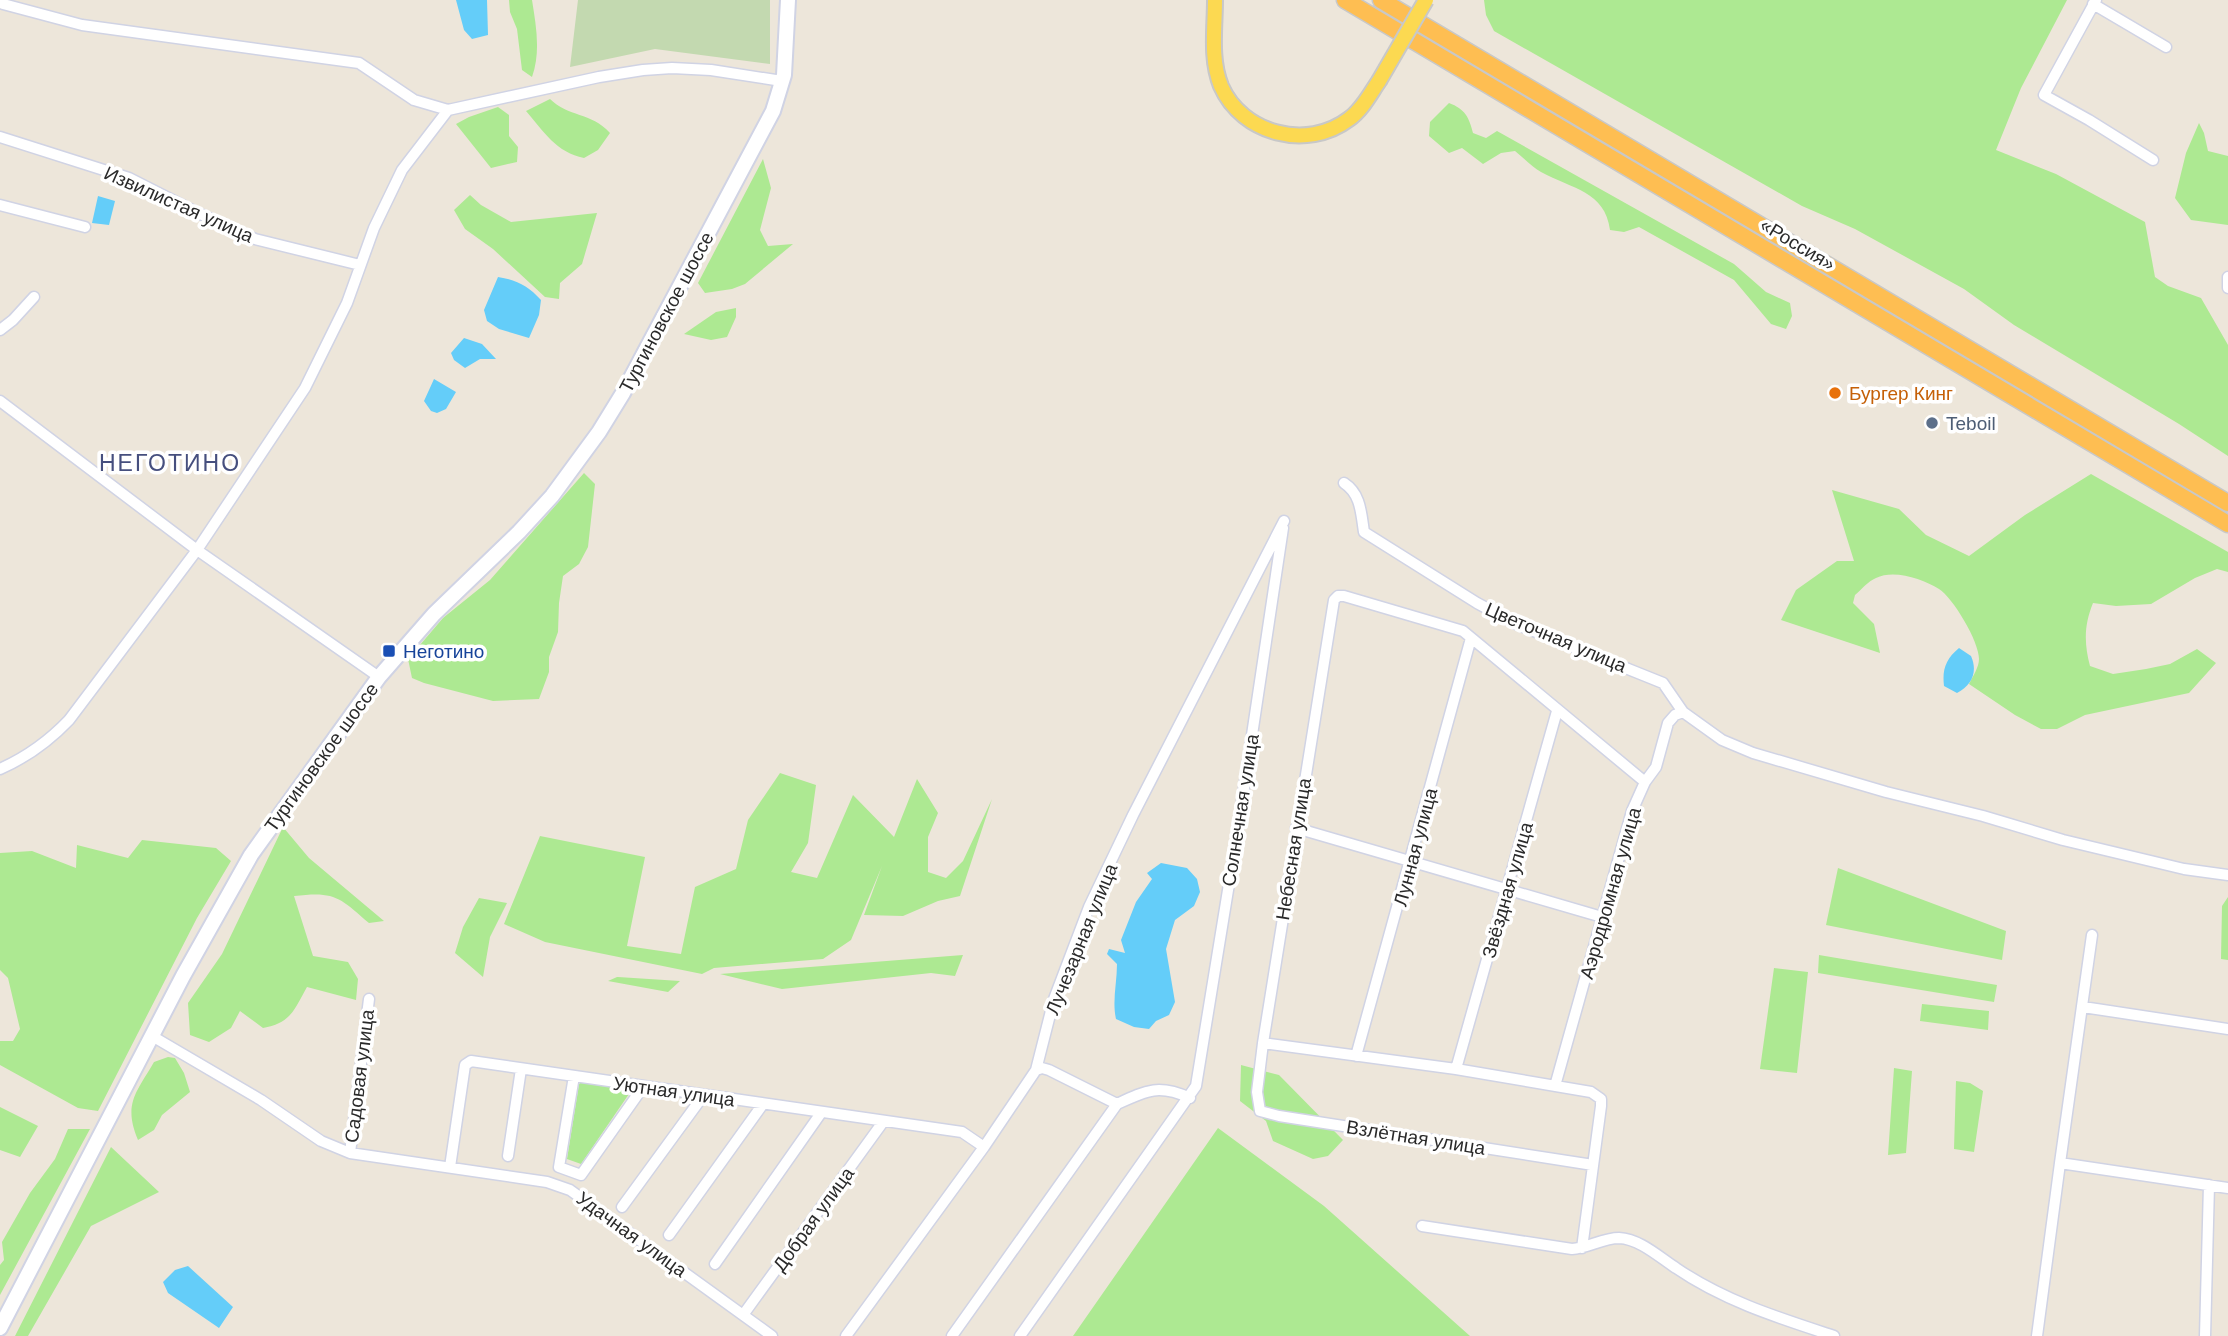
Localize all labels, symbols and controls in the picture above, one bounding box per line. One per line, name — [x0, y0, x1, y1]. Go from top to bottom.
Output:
street label: Извилистая улица — [101, 162, 257, 247]
street label: «Россия» — [1757, 214, 1839, 275]
street label: Тургиновское шоссе — [615, 228, 718, 396]
place label: Бургер Кинг — [1849, 383, 1953, 404]
marker: Бургер Кинг — [1827, 385, 1843, 401]
place label: Teboil — [1946, 413, 1996, 434]
marker: Teboil — [1924, 415, 1940, 431]
district label: НЕГОТИНО — [99, 450, 241, 476]
street label: Цветочная улица — [1482, 598, 1630, 677]
place label: Неготино — [403, 641, 484, 662]
marker: Неготино — [381, 643, 397, 659]
street label: Тургиновское шоссе — [260, 679, 382, 836]
street label: Солнечная улица — [1218, 732, 1263, 888]
street label: Небесная улица — [1272, 776, 1315, 922]
street label: Лунная улица — [1390, 785, 1441, 909]
street label: Аэродромная улица — [1576, 804, 1645, 981]
street label: Звёздная улица — [1478, 819, 1537, 961]
street label: Лучезарная улица — [1042, 860, 1122, 1018]
street label: Садовая улица — [341, 1008, 378, 1144]
street label: Уютная улица — [612, 1073, 737, 1110]
street label: Взлётная улица — [1345, 1116, 1487, 1159]
street label: Добрая улица — [769, 1163, 858, 1275]
street label: Удачная улица — [573, 1188, 691, 1282]

